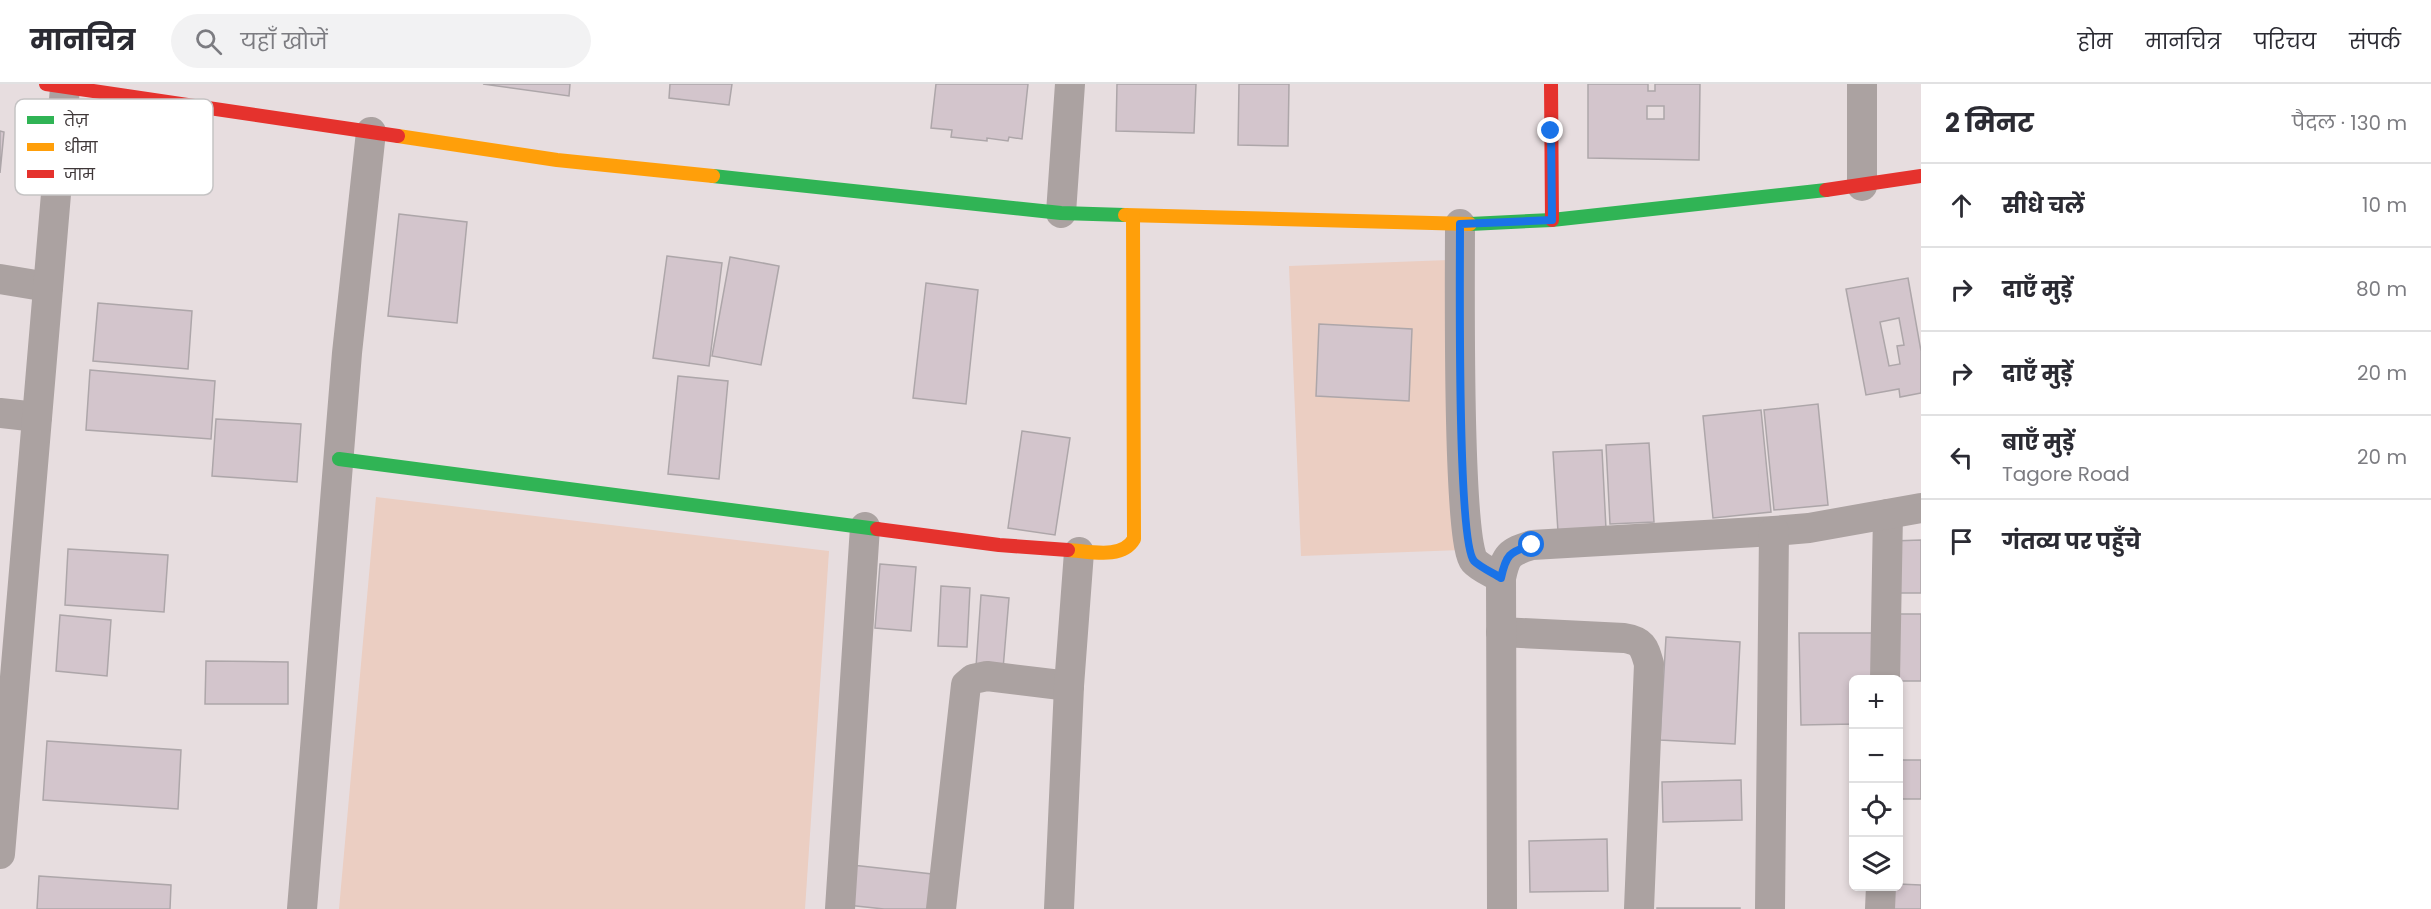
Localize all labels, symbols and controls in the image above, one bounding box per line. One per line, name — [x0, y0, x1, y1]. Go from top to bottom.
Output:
search box — [171, 14, 591, 68]
text: मानचित्र — [30, 21, 135, 60]
icon: search — [192, 25, 225, 58]
text: यहाँ खोजें — [240, 26, 327, 57]
text: होम — [2078, 27, 2113, 56]
text: मानचित्र — [2146, 27, 2221, 56]
text: परिचय — [2254, 27, 2316, 56]
text: संपर्क — [2349, 27, 2401, 56]
legend — [15, 99, 213, 195]
text: 2 मिनट — [1945, 105, 2034, 141]
text: तेज़ — [63, 109, 89, 132]
text: पैदल · 130 m — [2292, 109, 2407, 137]
route end — [1537, 117, 1563, 143]
text: धीमा — [64, 136, 99, 159]
text: जाम — [63, 163, 95, 186]
icon: ahead — [1945, 189, 1978, 222]
text: सीधे चलें — [2002, 190, 2085, 221]
text: 10 m — [2362, 191, 2407, 219]
icon: right — [1945, 273, 1978, 306]
text: दाएँ मुड़ें — [2002, 274, 2073, 305]
text: 80 m — [2356, 275, 2407, 303]
icon: right — [1945, 357, 1978, 390]
text: दाएँ मुड़ें — [2002, 358, 2073, 389]
text: 20 m — [2357, 359, 2407, 387]
text: बाएँ मुड़ें — [2002, 427, 2074, 458]
icon: left — [1945, 441, 1978, 474]
text: 20 m — [2357, 443, 2407, 471]
text: Tagore Road — [2002, 460, 2130, 488]
icon: arrive — [1945, 525, 1978, 558]
text: गंतव्य पर पहुँचे — [2002, 526, 2141, 557]
route start — [1518, 531, 1544, 557]
map controls — [1849, 675, 1903, 891]
button: + — [1849, 675, 1903, 729]
button: − — [1849, 729, 1903, 783]
button: locate — [1849, 783, 1903, 837]
button: layers — [1849, 837, 1903, 891]

